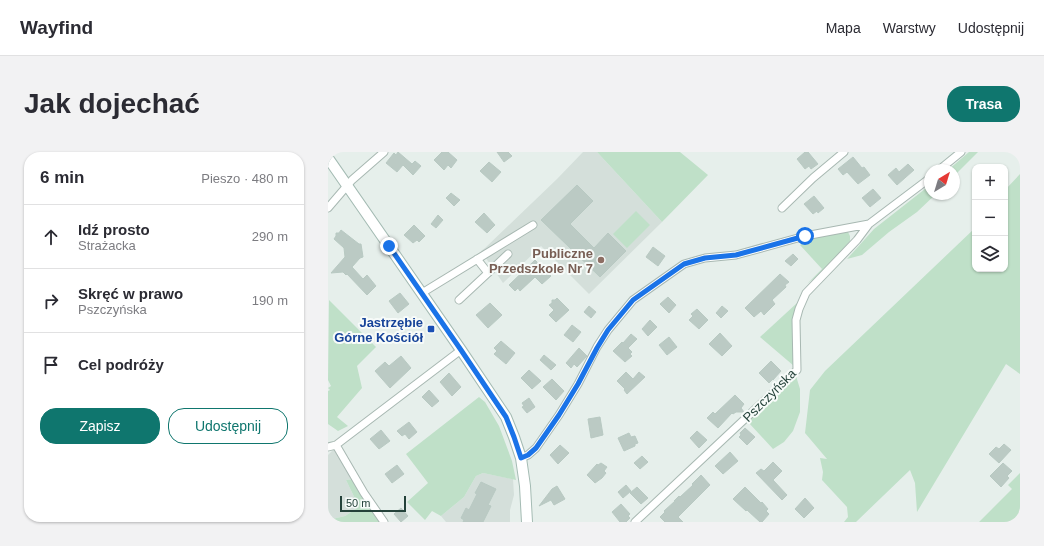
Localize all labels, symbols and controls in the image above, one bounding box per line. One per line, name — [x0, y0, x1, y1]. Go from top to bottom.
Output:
text: Wayfind — [20, 17, 93, 38]
text: Mapa — [826, 20, 861, 36]
text: Warstwy — [883, 20, 936, 36]
text: Udostępnij — [958, 20, 1024, 36]
button: Trasa — [947, 86, 1020, 122]
text: Jak dojechać — [24, 88, 200, 119]
north arrow — [924, 164, 960, 200]
map controls — [972, 164, 1008, 272]
button: + — [972, 164, 1008, 200]
text: 6 min — [40, 168, 84, 187]
text: Pieszo · 480 m — [201, 171, 288, 186]
button: − — [972, 200, 1008, 236]
text: Idź prosto — [78, 221, 150, 238]
icon: ahead — [40, 226, 62, 248]
route start — [796, 227, 814, 245]
text: 290 m — [252, 229, 288, 244]
button: layers — [972, 236, 1008, 272]
route end — [380, 237, 398, 255]
text: Strażacka — [78, 238, 136, 253]
place label: Publiczne Przedszkole Nr 7 — [489, 246, 593, 276]
marker: Publiczne Przedszkole Nr 7 — [596, 255, 606, 265]
text: Skręć w prawo — [78, 285, 183, 302]
icon: right — [40, 290, 62, 312]
text: 190 m — [252, 293, 288, 308]
text: Pszczyńska — [78, 302, 147, 317]
place label: Jastrzębie Górne Kościół — [334, 315, 423, 345]
marker: Jastrzębie Górne Kościół — [426, 324, 436, 334]
icon: arrive — [40, 354, 62, 376]
text: Cel podróży — [78, 356, 164, 373]
street label: Pszczyńska — [740, 365, 799, 425]
button: Zapisz — [40, 408, 160, 444]
button: Udostępnij — [168, 408, 288, 444]
scale bar — [340, 494, 406, 513]
text: 50 m — [346, 497, 370, 509]

